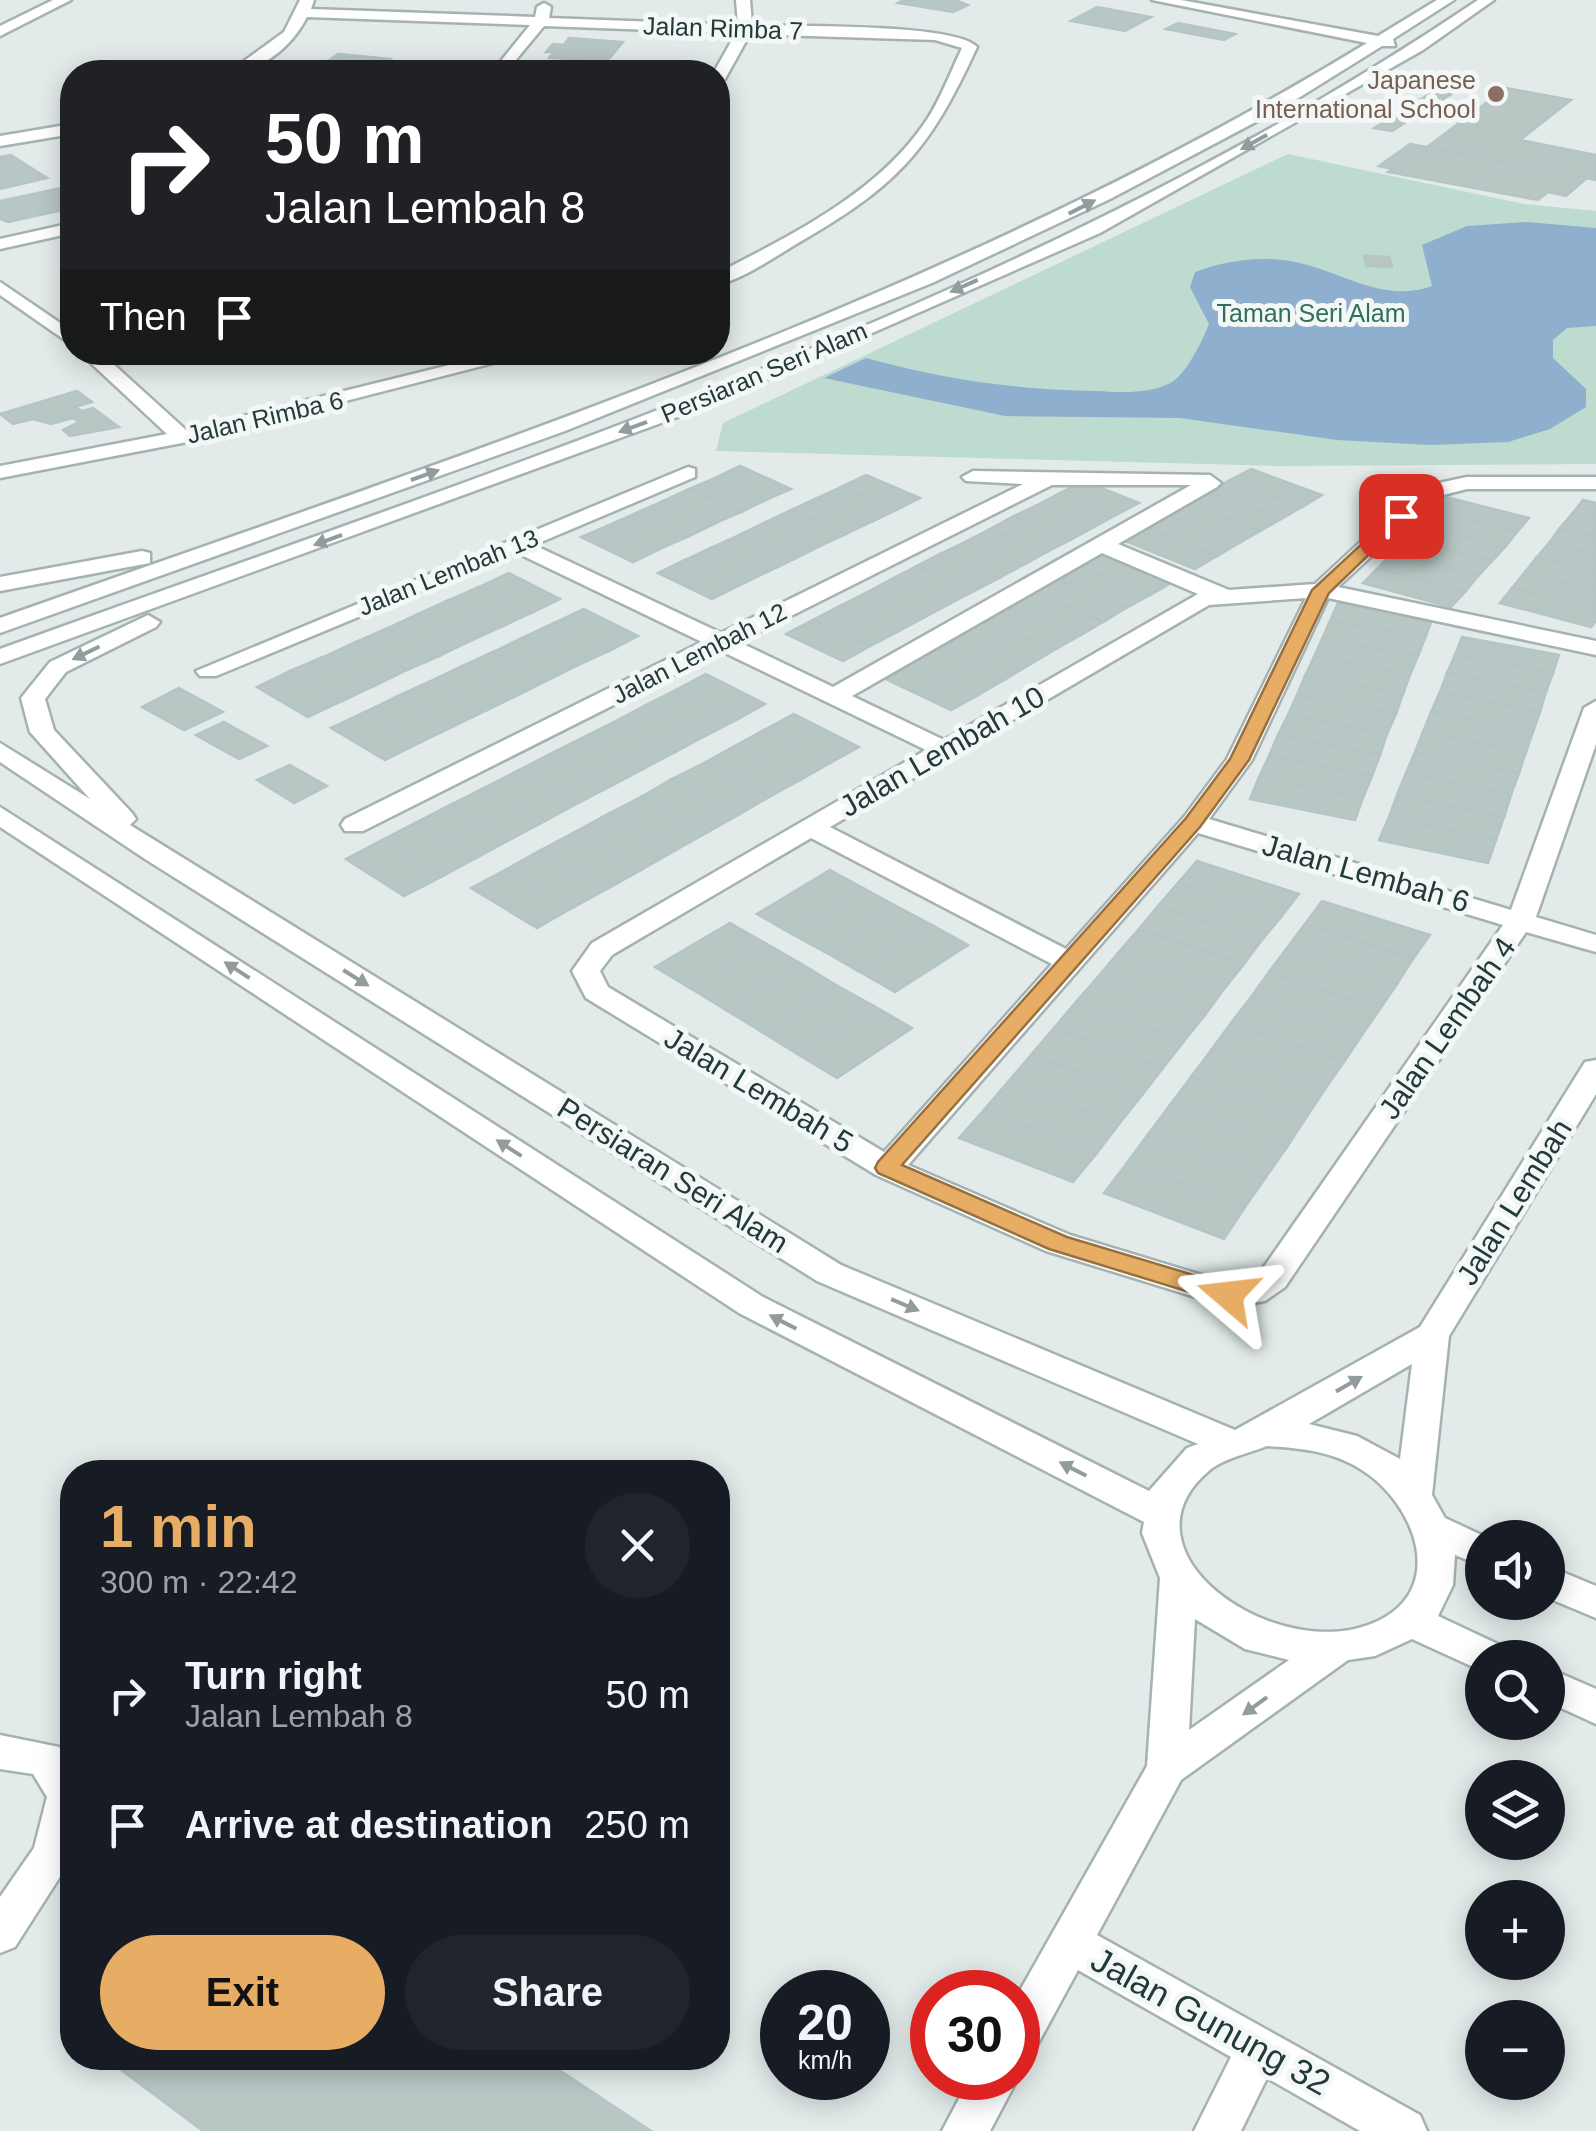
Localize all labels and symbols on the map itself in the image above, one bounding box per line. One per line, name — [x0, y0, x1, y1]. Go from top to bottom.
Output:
street label: Jalan Rimba 7 — [643, 11, 803, 45]
place label: Japanese International School — [1255, 66, 1476, 123]
marker: Japanese International School — [1485, 83, 1507, 105]
one-way arrow — [1240, 133, 1269, 150]
one-way arrow — [1068, 199, 1097, 216]
one-way arrow — [949, 278, 979, 294]
park label: Taman Seri Alam — [1217, 299, 1405, 327]
street label: Persiaran Seri Alam — [657, 316, 871, 428]
street label: Jalan Rimba 6 — [184, 385, 346, 449]
one-way arrow — [617, 420, 647, 435]
one-way arrow — [410, 467, 440, 482]
pin — [1359, 474, 1444, 559]
street label: Jalan Lembah 13 — [354, 523, 542, 621]
one-way arrow — [312, 533, 342, 548]
street label: Jalan Lembah 12 — [607, 597, 791, 709]
one-way arrow — [71, 644, 100, 661]
street label: Jalan Lembah 10 — [834, 679, 1050, 823]
street label: Jalan Lembah 6 — [1259, 828, 1473, 918]
street label: Jalan Lembah 4 — [1372, 931, 1522, 1125]
one-way arrow — [224, 962, 251, 980]
one-way arrow — [342, 969, 370, 987]
street label: Jalan Lembah 5 — [659, 1021, 859, 1159]
street label: Persiaran Seri Alam — [552, 1091, 794, 1259]
street label: Jalan Lembah — [1450, 1113, 1578, 1291]
one-way arrow — [496, 1139, 523, 1157]
position arrow — [1176, 1243, 1280, 1347]
one-way arrow — [890, 1297, 920, 1313]
one-way arrow — [769, 1314, 798, 1331]
one-way arrow — [1334, 1376, 1363, 1393]
one-way arrow — [1059, 1461, 1088, 1478]
one-way arrow — [1242, 1695, 1268, 1715]
street label: Jalan Gunung 32 — [1085, 1939, 1337, 2103]
speed limit sign: 30 — [910, 1970, 1040, 2100]

